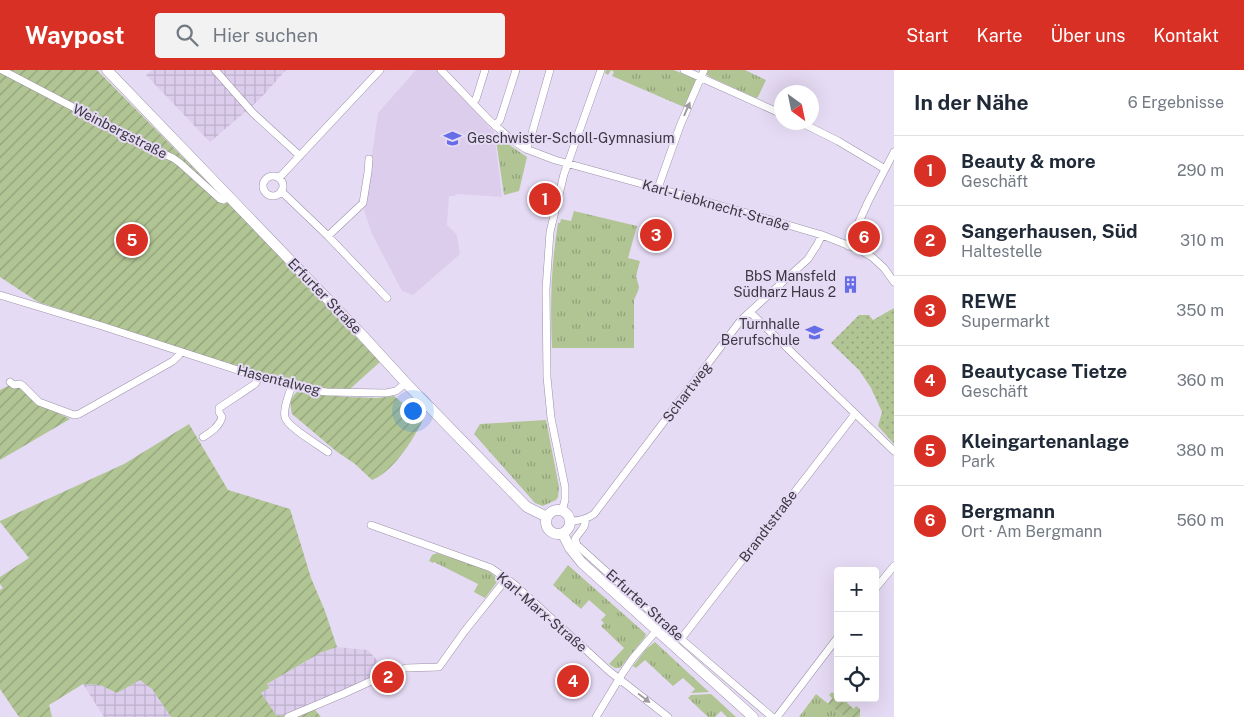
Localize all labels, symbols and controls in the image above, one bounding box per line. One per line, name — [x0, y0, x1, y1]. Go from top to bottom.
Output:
search box — [155, 13, 505, 58]
text: Waypost — [25, 21, 125, 49]
icon: search — [173, 21, 201, 49]
text: Hier suchen — [213, 24, 318, 46]
text: Start — [906, 25, 949, 46]
text: Karte — [977, 25, 1022, 46]
text: Über uns — [1050, 25, 1125, 46]
text: Kontakt — [1153, 25, 1219, 46]
north arrow — [774, 85, 819, 130]
text: In der Nähe — [914, 90, 1029, 115]
text: 6 Ergebnisse — [1128, 93, 1224, 112]
street label: Weinbergstraße — [70, 100, 170, 162]
one-way arrow — [684, 102, 692, 116]
school or university icon: Geschwister-Scholl-Gymnasium — [443, 128, 463, 148]
place label: Geschwister-Scholl-Gymnasium — [467, 130, 675, 146]
text: Beauty & more — [961, 150, 1096, 172]
text: 1 — [927, 161, 933, 180]
text: 290 m — [1177, 161, 1224, 180]
text: Geschäft — [961, 172, 1028, 191]
street label: Karl-Liebknecht-Straße — [640, 176, 792, 234]
pin: 1 — [529, 180, 561, 218]
pin: 3 — [640, 216, 672, 254]
pin: 6 — [848, 218, 880, 256]
text: Sangerhausen, Süd — [961, 220, 1138, 242]
pin: 5 — [116, 221, 148, 259]
text: 2 — [925, 231, 935, 250]
text: 310 m — [1180, 231, 1224, 250]
text: Haltestelle — [961, 242, 1042, 261]
street label: Erfurter Straße — [285, 255, 365, 337]
place label: BbS Mansfeld Südharz Haus 2 — [733, 268, 836, 300]
building icon: BbS Mansfeld Südharz Haus 2 — [840, 274, 860, 294]
text: REWE — [961, 290, 1017, 312]
text: 3 — [925, 301, 935, 320]
text: 350 m — [1176, 301, 1224, 320]
text: Supermarkt — [961, 312, 1050, 331]
place label: Turnhalle Berufschule — [721, 316, 800, 348]
school or university icon: Turnhalle Berufschule — [804, 322, 824, 342]
street label: Schartweg — [659, 359, 715, 425]
text: Beautycase Tietze — [961, 360, 1127, 382]
street label: Hasentalweg — [236, 362, 323, 398]
text: 4 — [925, 371, 935, 390]
text: 360 m — [1177, 371, 1224, 390]
text: Geschäft — [961, 382, 1028, 401]
your location — [400, 398, 426, 424]
text: Kleingartenanlage — [961, 430, 1129, 452]
text: 5 — [925, 441, 935, 460]
text: 380 m — [1176, 441, 1224, 460]
text: Park — [961, 452, 995, 471]
street label: Brandtstraße — [736, 487, 800, 565]
text: Bergmann — [961, 500, 1055, 522]
text: 6 — [925, 511, 935, 530]
text: 560 m — [1176, 511, 1224, 530]
text: Ort · Am Bergmann — [961, 522, 1102, 541]
street label: Erfurter Straße — [603, 566, 687, 644]
map controls — [834, 567, 879, 702]
button: + — [834, 567, 879, 612]
street label: Karl-Marx-Straße — [494, 569, 590, 655]
button: − — [834, 612, 879, 657]
button: locate — [834, 657, 879, 702]
pin: 2 — [372, 658, 404, 696]
pin: 4 — [557, 662, 589, 700]
one-way arrow — [637, 693, 650, 703]

